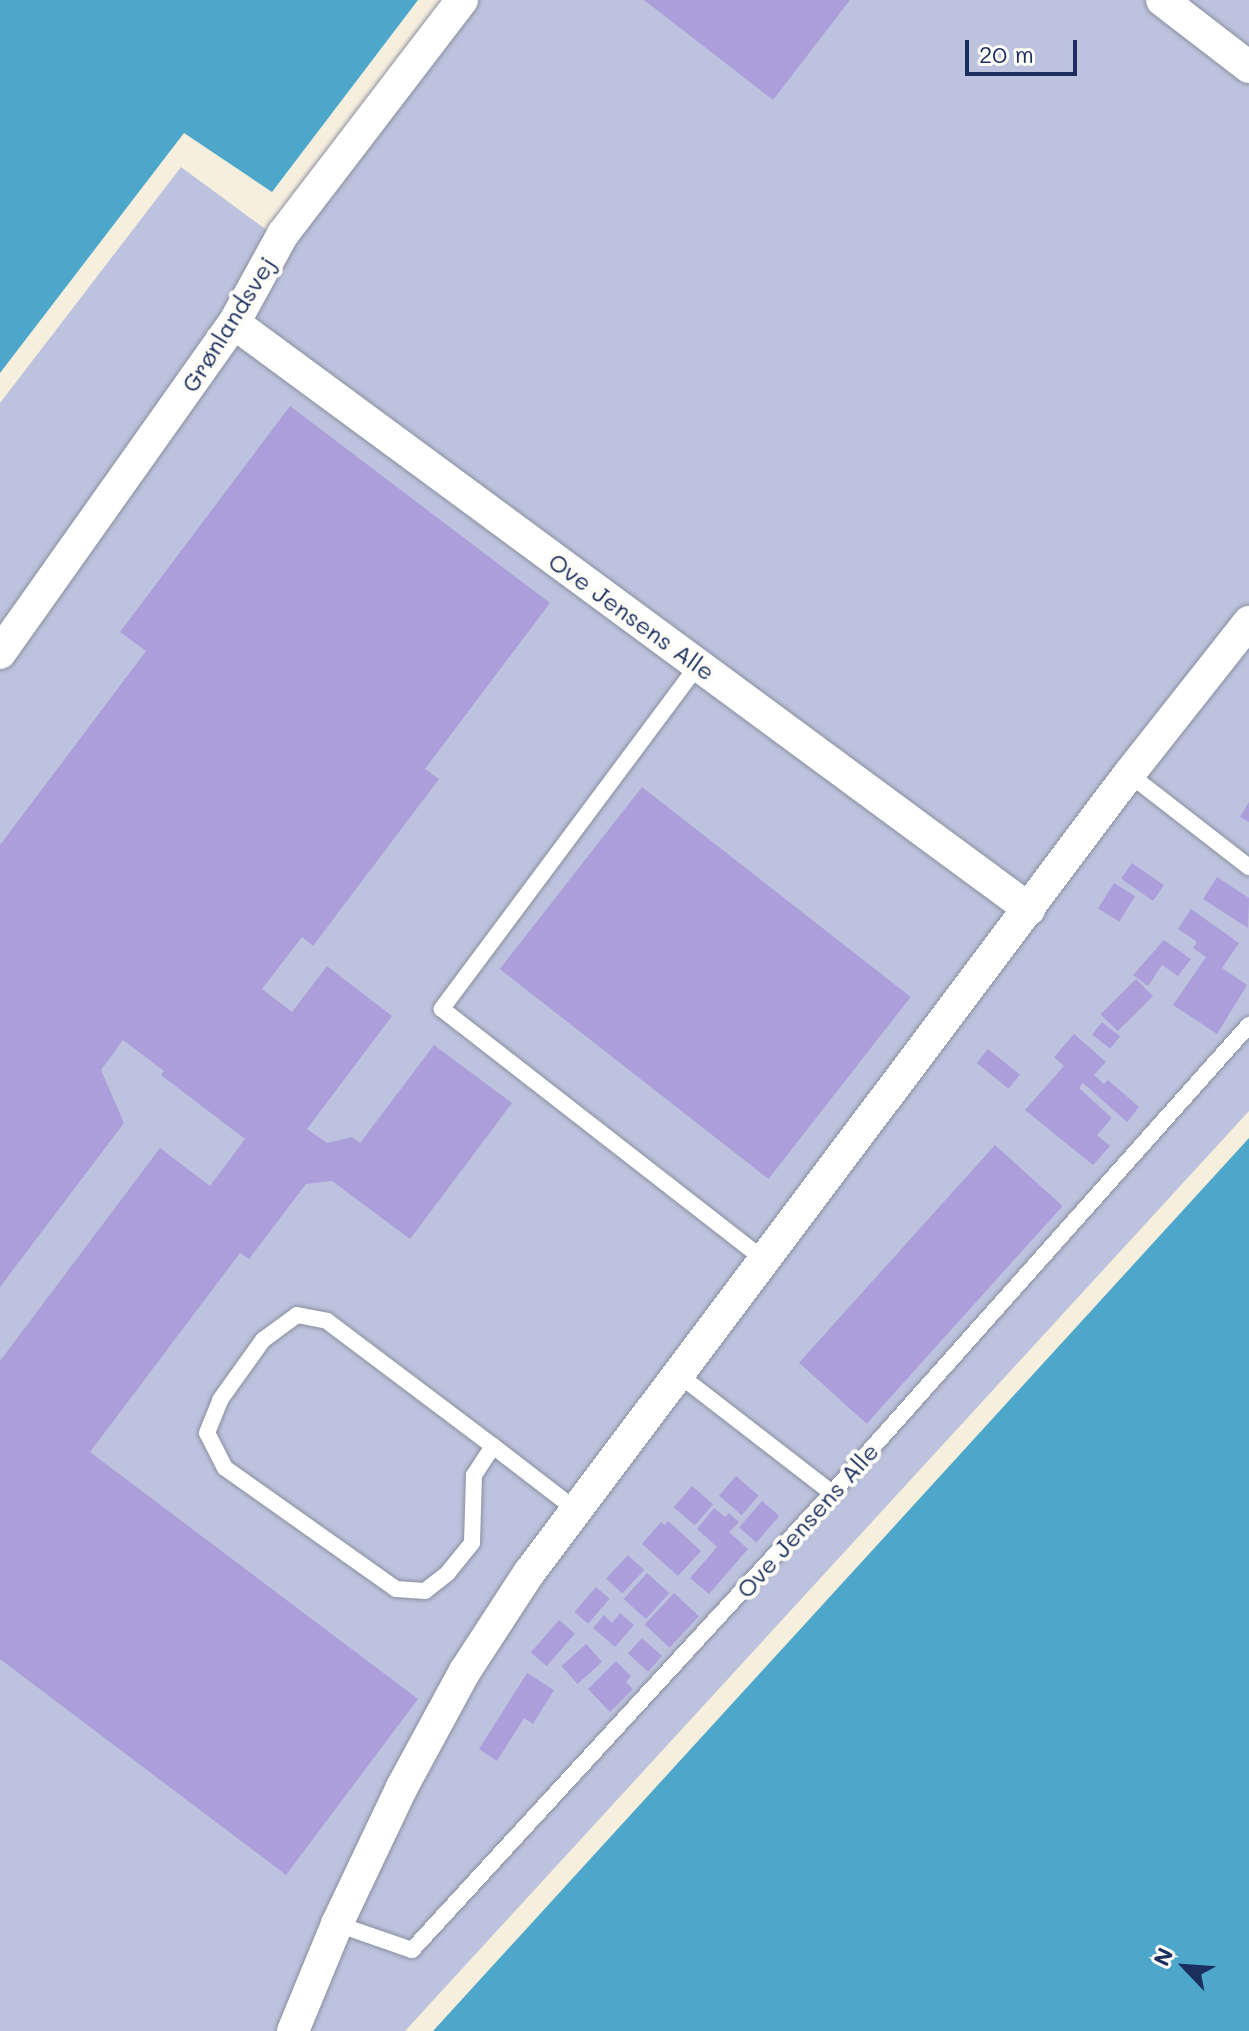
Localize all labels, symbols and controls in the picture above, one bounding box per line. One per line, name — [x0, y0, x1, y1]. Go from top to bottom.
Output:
scale bar — [969, 24, 1081, 74]
text: 20 m — [979, 38, 1034, 69]
street label: Grønlandsvej — [175, 251, 281, 397]
street label: Ove Jensens Alle — [543, 546, 721, 686]
street label: Ove Jensens Alle — [730, 1437, 884, 1603]
north arrow — [1145, 1927, 1225, 2007]
text: N — [1146, 1943, 1179, 1970]

